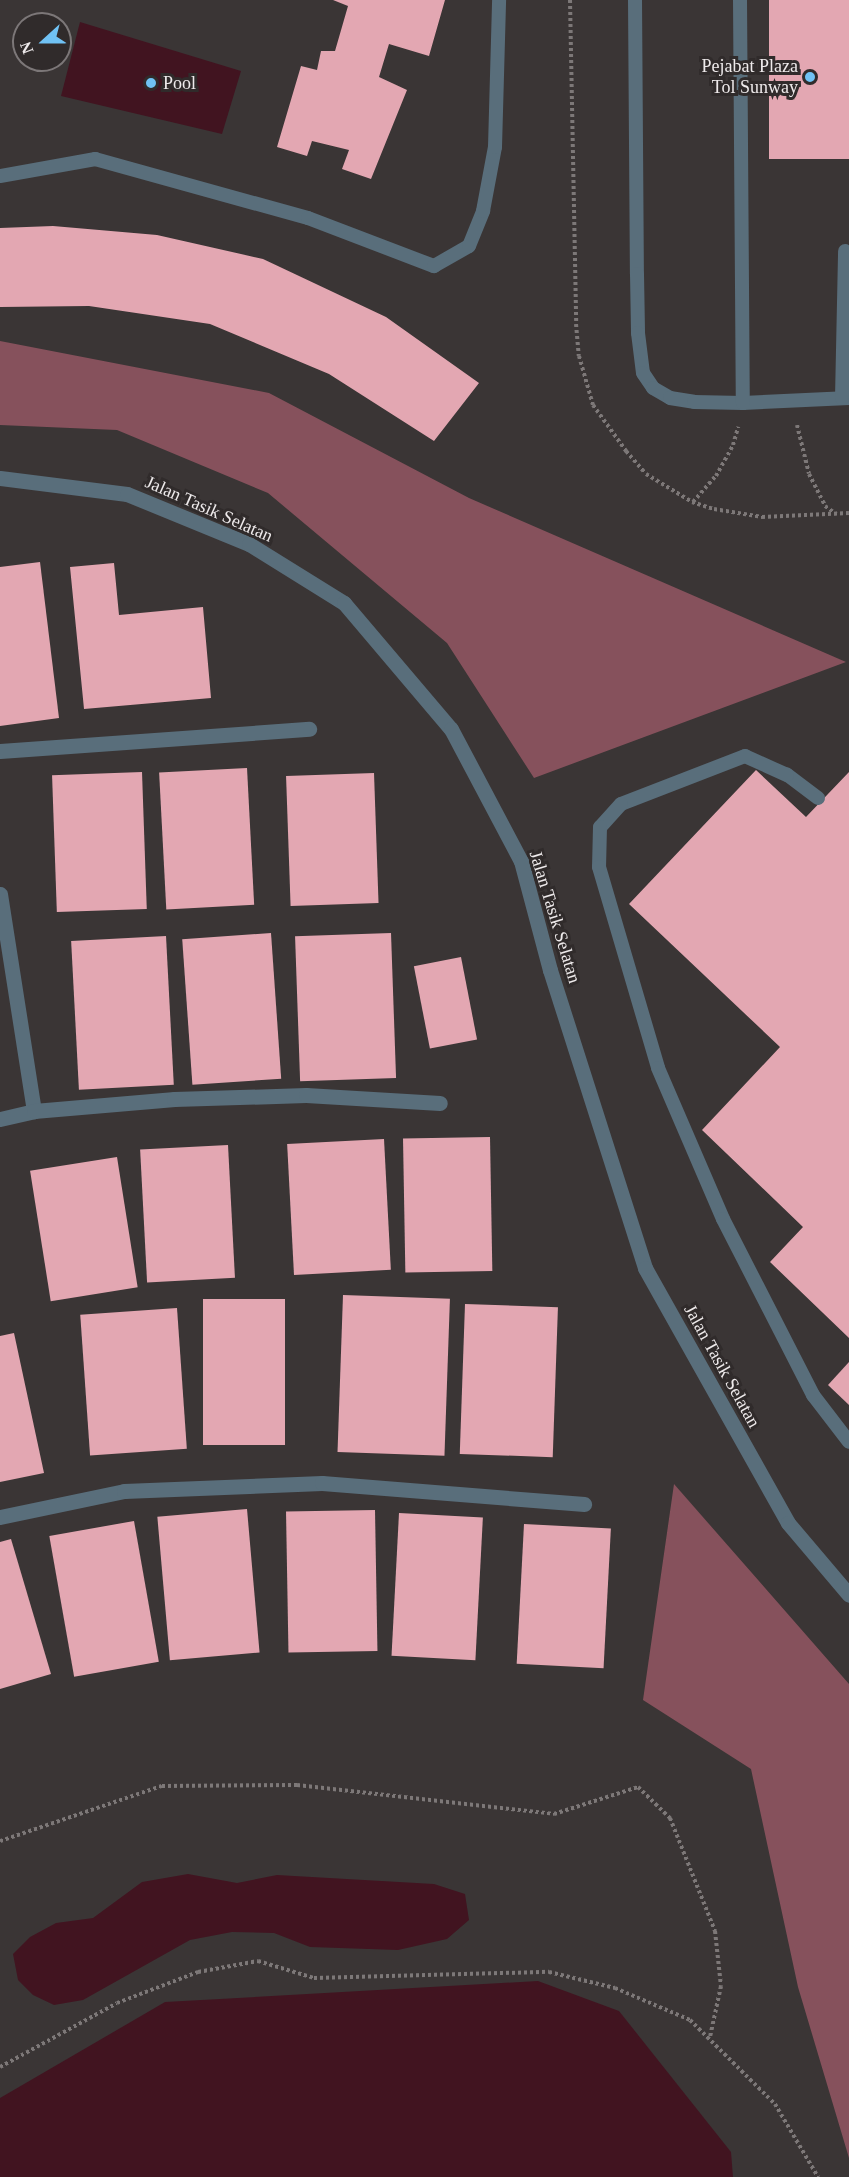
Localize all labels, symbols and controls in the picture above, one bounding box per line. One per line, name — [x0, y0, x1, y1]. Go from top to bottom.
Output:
north arrow — [12, 12, 72, 72]
text: N — [17, 39, 37, 56]
place label: Pejabat Plaza Tol Sunway — [702, 56, 798, 98]
marker: Pejabat Plaza Tol Sunway — [803, 70, 817, 84]
place label: Pool — [163, 72, 196, 94]
marker: Pool — [144, 76, 158, 90]
street label: Jalan Tasik Selatan — [142, 471, 276, 547]
street label: Jalan Tasik Selatan — [525, 848, 585, 986]
street label: Jalan Tasik Selatan — [679, 1301, 765, 1431]

